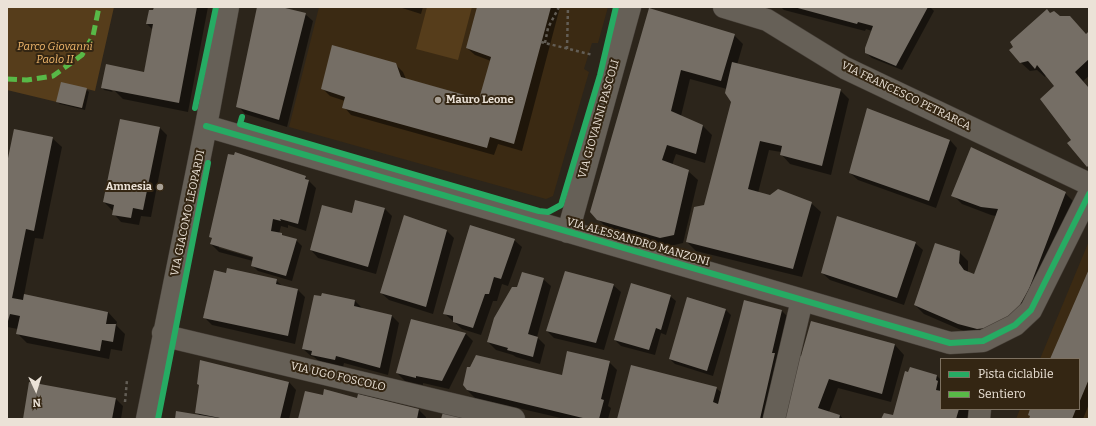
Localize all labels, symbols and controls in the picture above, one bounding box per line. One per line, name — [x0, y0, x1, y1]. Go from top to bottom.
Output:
park label: Parco Giovanni Paolo II — [17, 40, 93, 66]
street label: VIA GIOVANNI PASCOLI — [576, 58, 622, 180]
street label: VIA FRANCESCO PETRARCA — [839, 59, 973, 133]
place label: Mauro Leone — [446, 93, 513, 107]
marker: Mauro Leone — [433, 95, 443, 105]
street label: VIA GIACOMO LEOPARDI — [168, 149, 208, 277]
place label: Amnesia — [106, 180, 152, 194]
marker: Amnesia — [155, 182, 165, 192]
street label: VIA ALESSANDRO MANZONI — [565, 215, 711, 269]
legend — [940, 358, 1080, 410]
street label: VIA UGO FOSCOLO — [289, 360, 387, 394]
text: Pista ciclabile — [978, 367, 1053, 381]
north arrow — [16, 370, 56, 410]
text: Sentiero — [978, 387, 1026, 401]
text: N — [32, 396, 42, 409]

